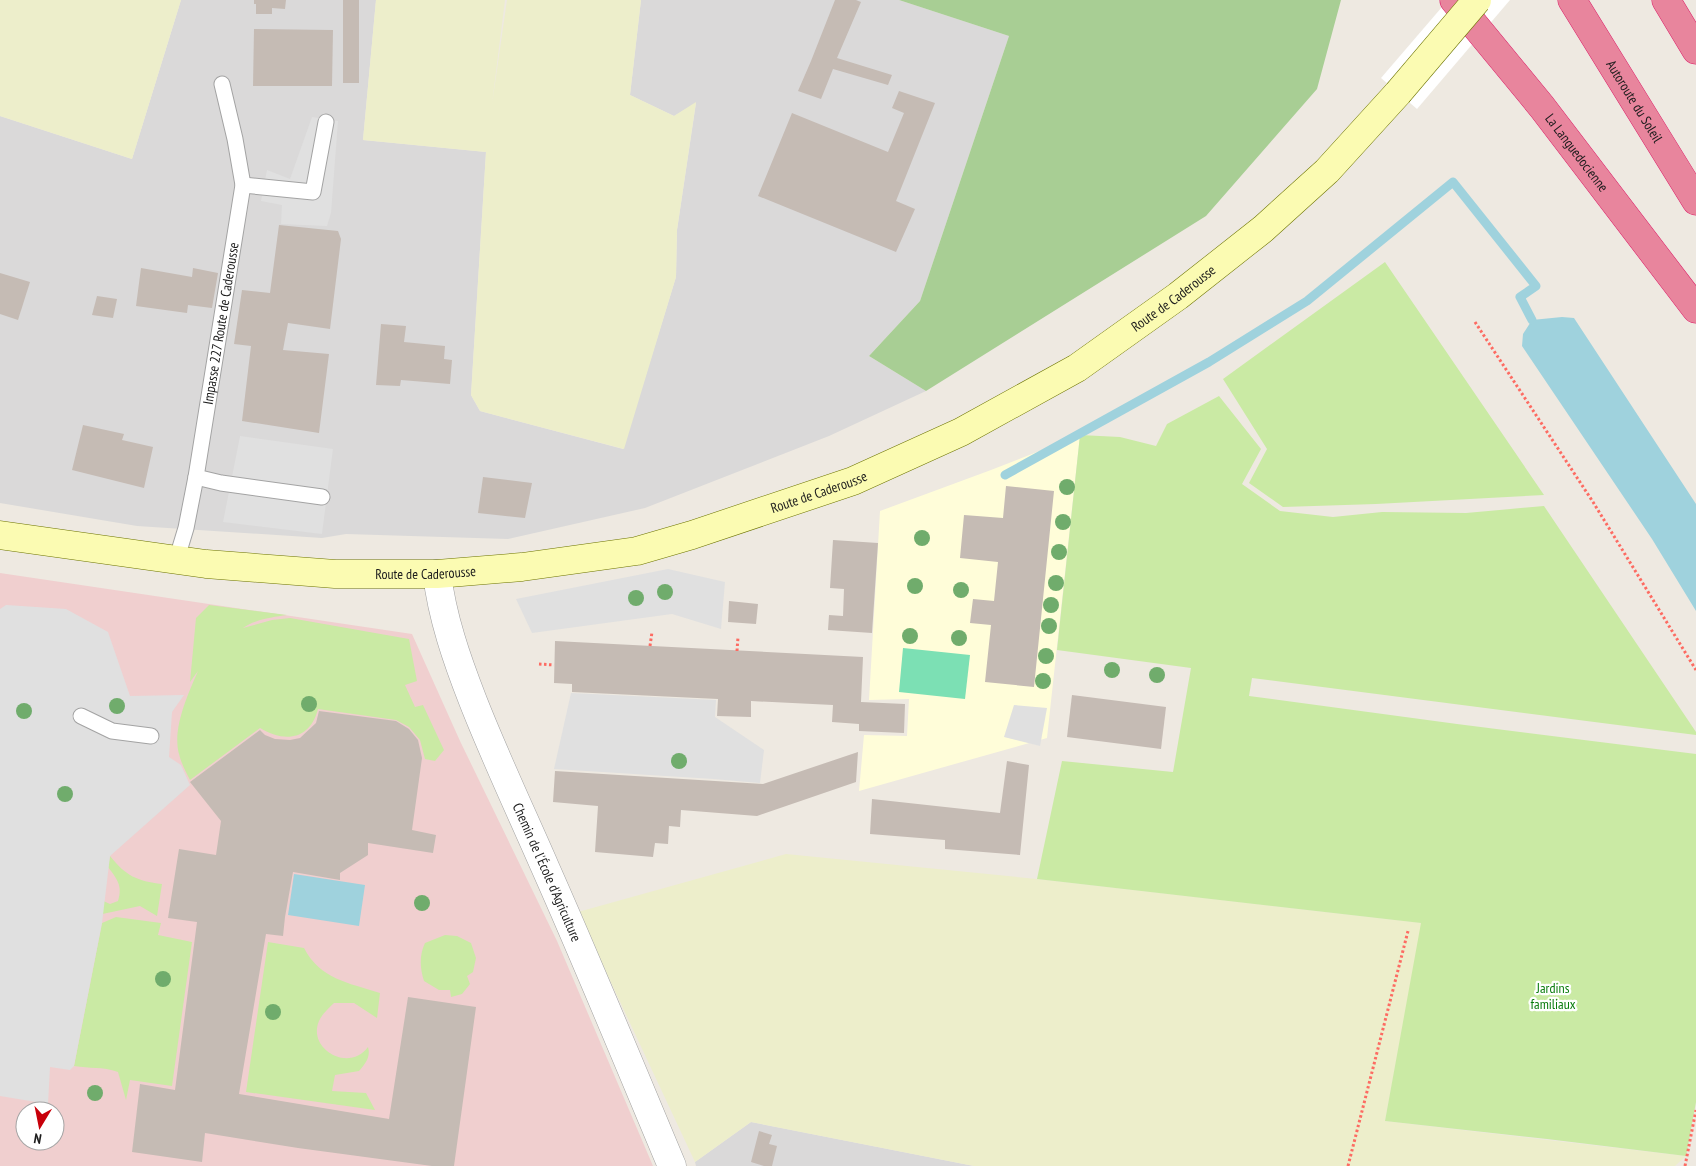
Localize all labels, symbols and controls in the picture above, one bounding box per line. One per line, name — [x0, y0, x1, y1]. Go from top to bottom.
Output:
street label: Autoroute du Soleil — [1602, 57, 1667, 146]
street label: La Languedocienne — [1541, 110, 1612, 196]
street label: Impasse 227 Route de Caderousse — [199, 241, 243, 406]
street label: Route de Caderousse — [1128, 261, 1219, 335]
street label: Route de Caderousse — [768, 467, 870, 517]
street label: Route de Caderousse — [375, 562, 477, 583]
street label: Chemin de l'École d'Agriculture — [509, 800, 586, 945]
park label: Jardins familiaux — [1530, 979, 1576, 1013]
north arrow — [15, 1101, 65, 1151]
text: N — [32, 1129, 43, 1148]

